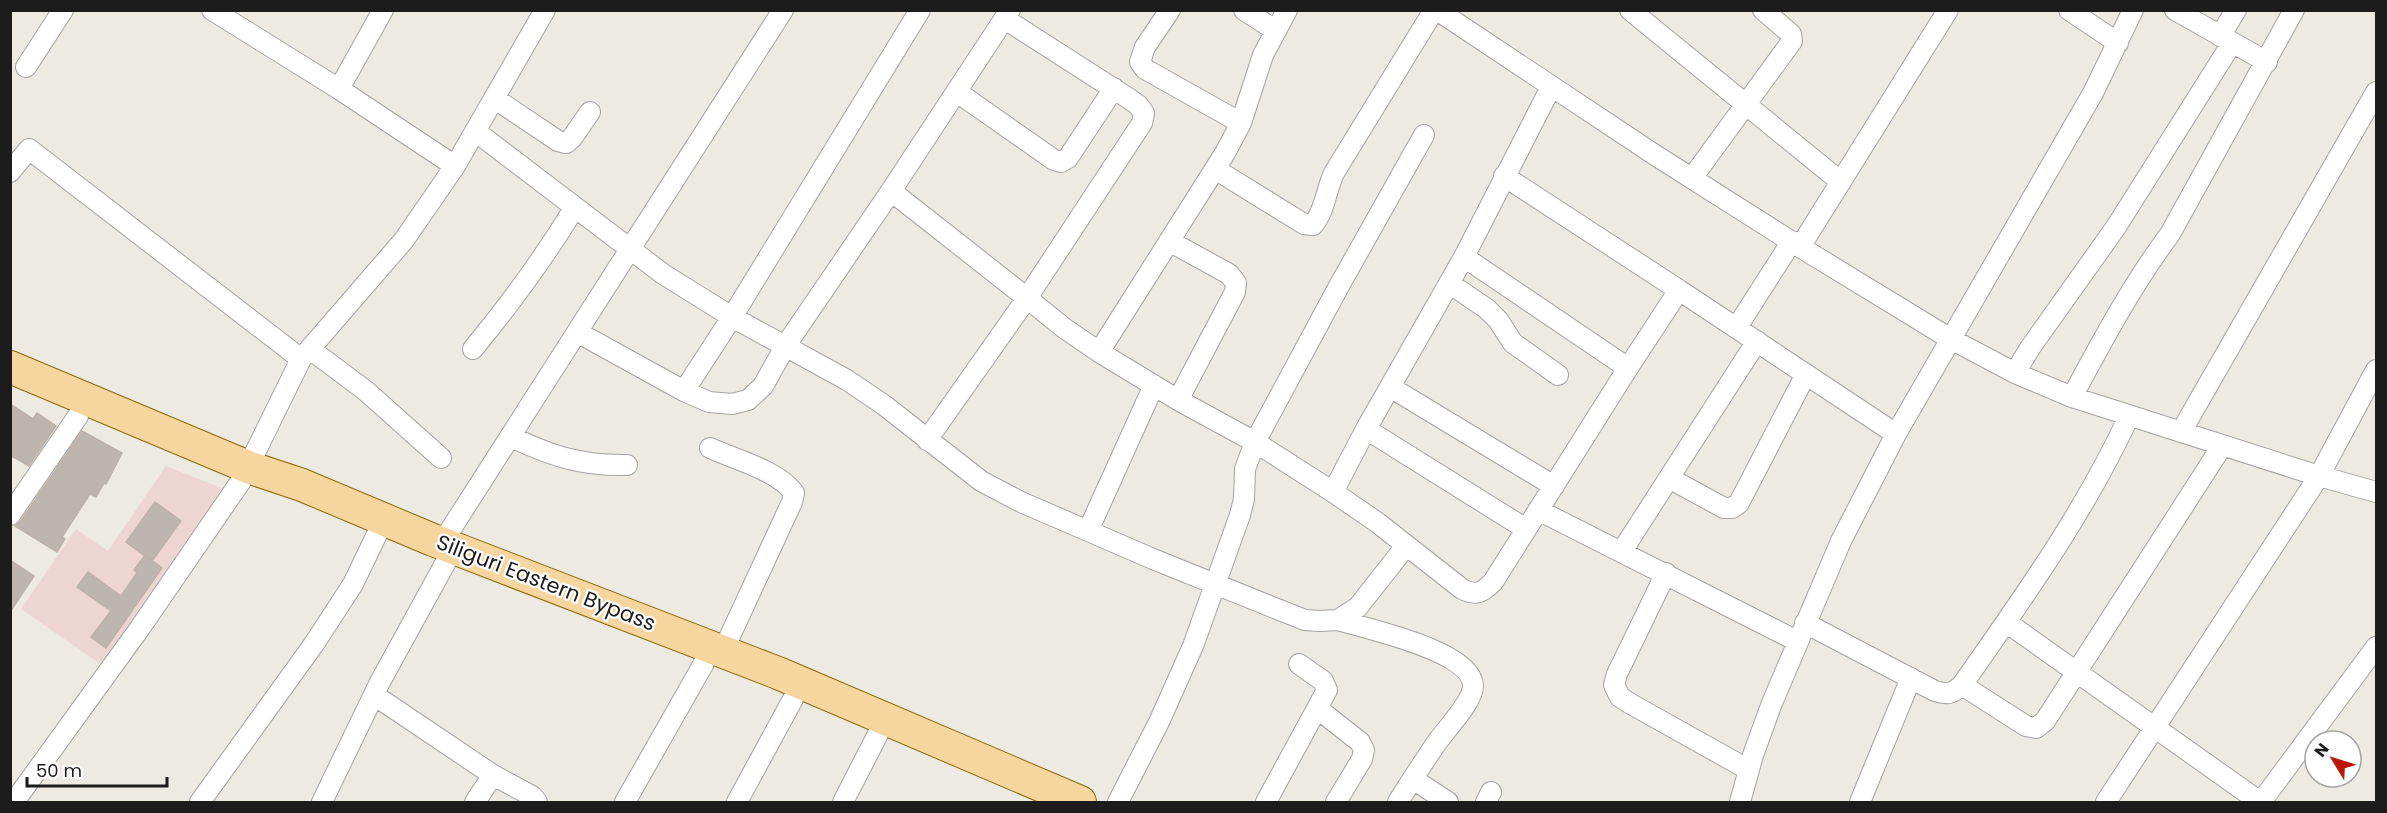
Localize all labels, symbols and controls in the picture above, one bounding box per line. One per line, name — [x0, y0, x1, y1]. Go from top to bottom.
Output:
street label: Siliguri Eastern Bypass — [432, 527, 660, 638]
north arrow — [2303, 729, 2363, 789]
text: N — [2309, 738, 2334, 762]
scale bar — [27, 750, 166, 788]
text: 50 m — [36, 758, 82, 783]

